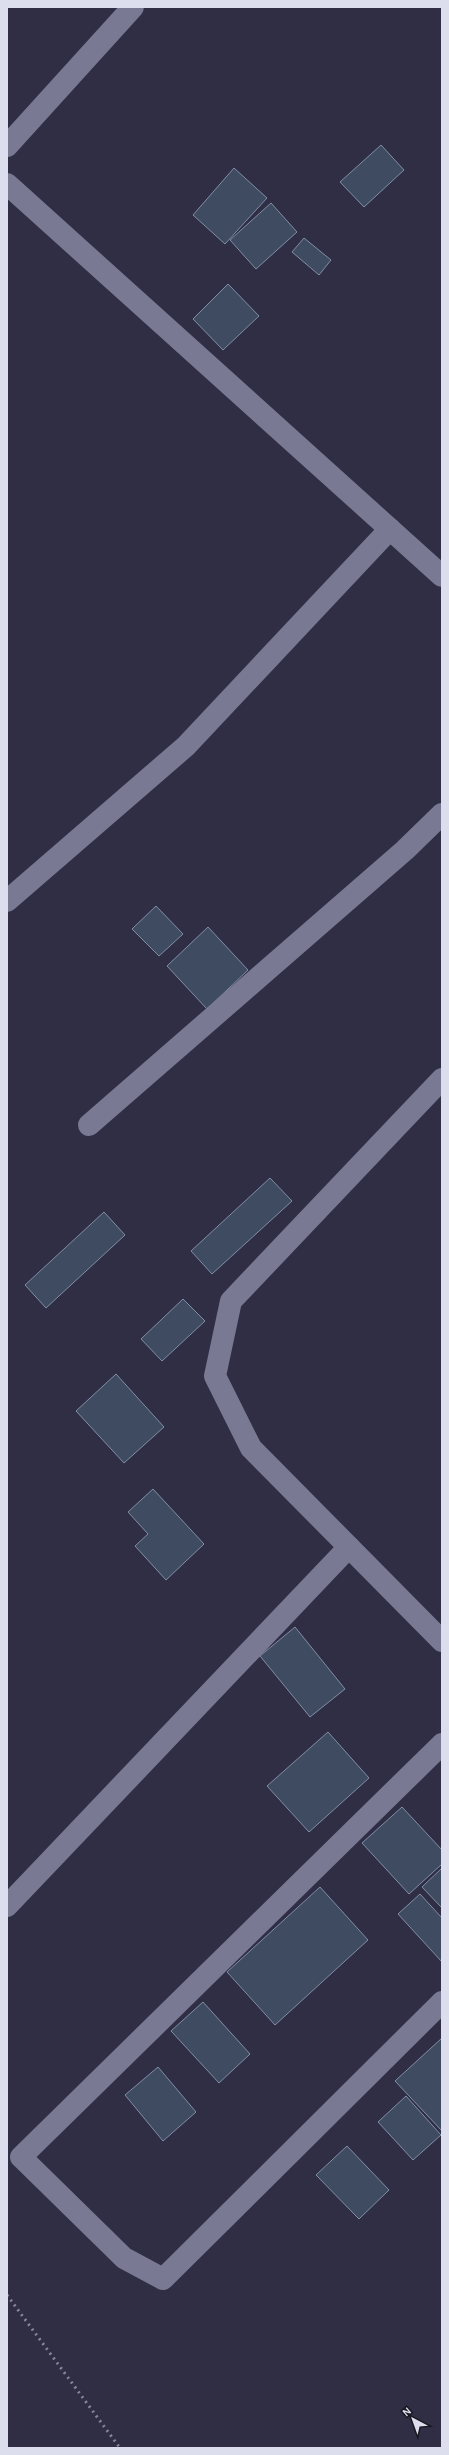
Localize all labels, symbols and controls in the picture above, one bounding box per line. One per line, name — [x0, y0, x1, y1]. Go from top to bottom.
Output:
north arrow — [393, 2399, 433, 2439]
text: N — [400, 2405, 413, 2418]

